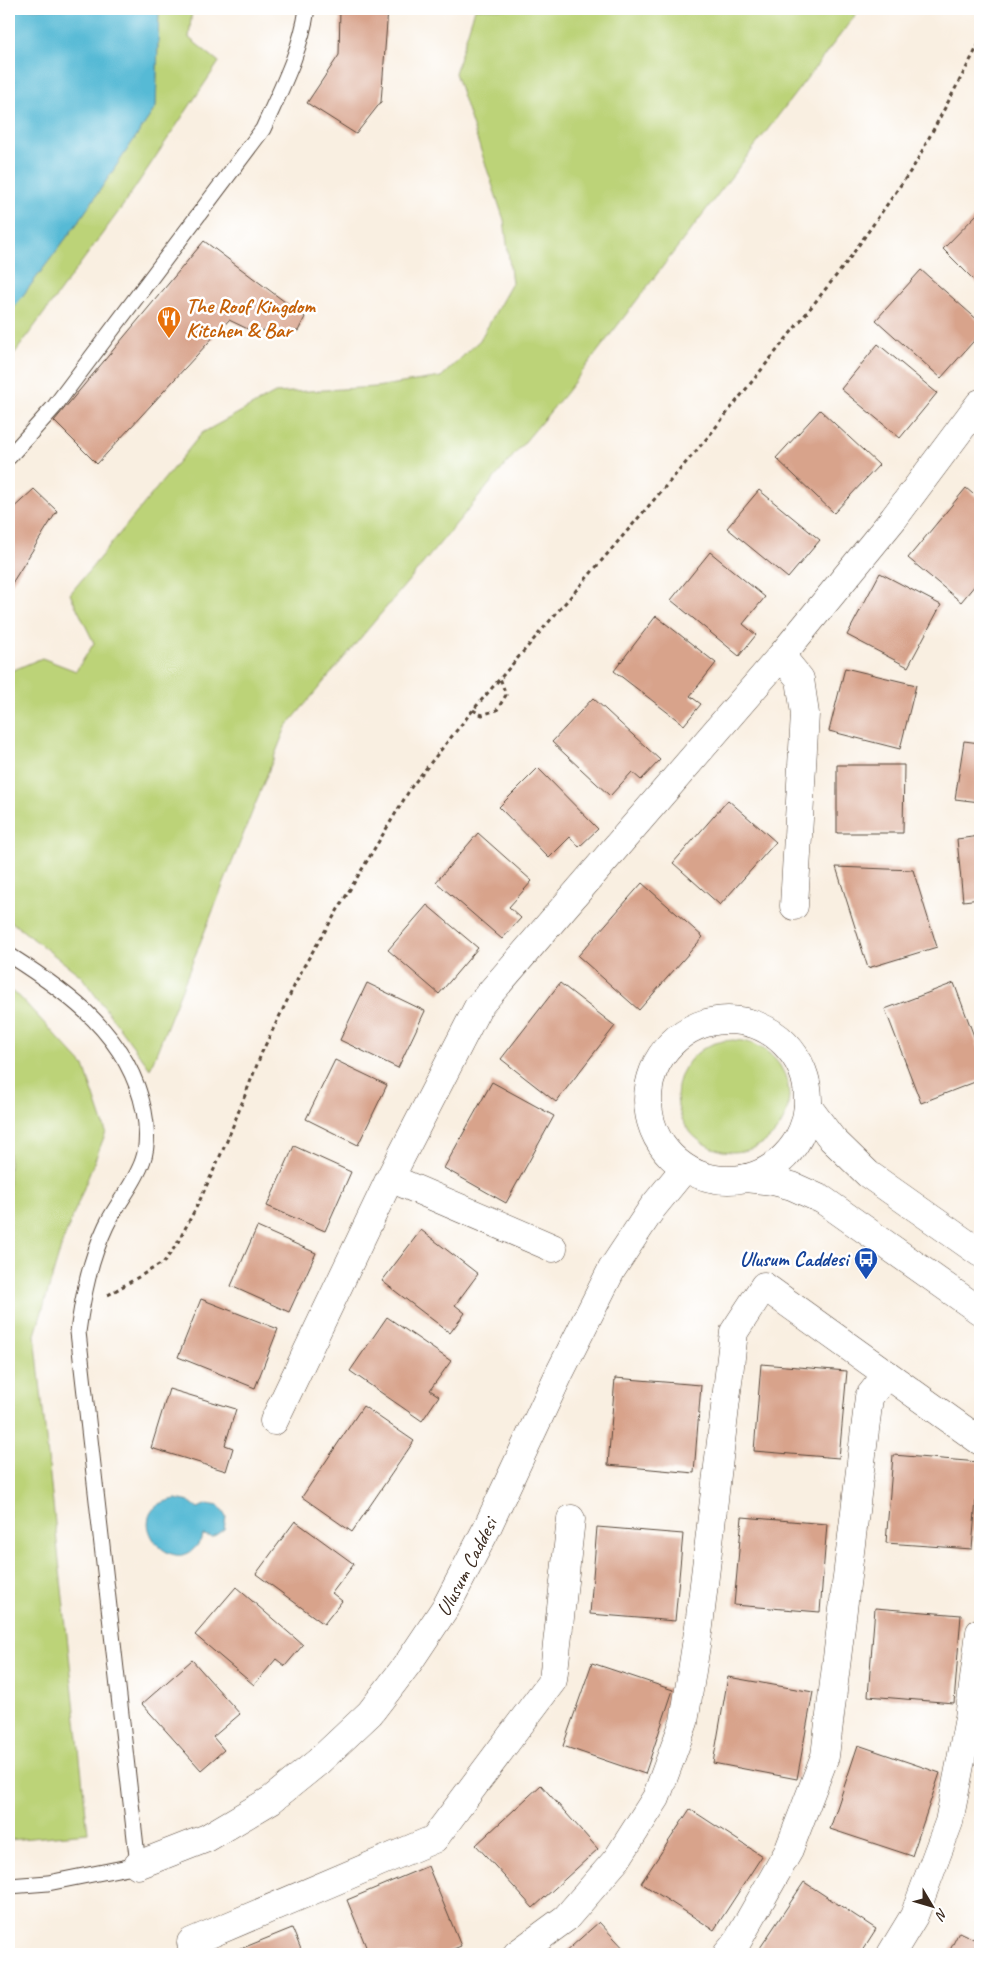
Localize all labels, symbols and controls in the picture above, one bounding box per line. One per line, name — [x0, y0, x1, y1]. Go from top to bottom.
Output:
place label: The Roof Kingdom Kitchen & Bar — [186, 293, 316, 343]
restaurant icon: The Roof Kingdom Kitchen & Bar — [156, 305, 182, 339]
place label: Ulusum Caddesi — [739, 1246, 851, 1272]
bus stop icon: Ulusum Caddesi — [853, 1246, 879, 1280]
street label: Ulusum Caddesi — [430, 1511, 504, 1621]
north arrow — [906, 1880, 956, 1930]
text: N — [931, 1905, 951, 1924]

